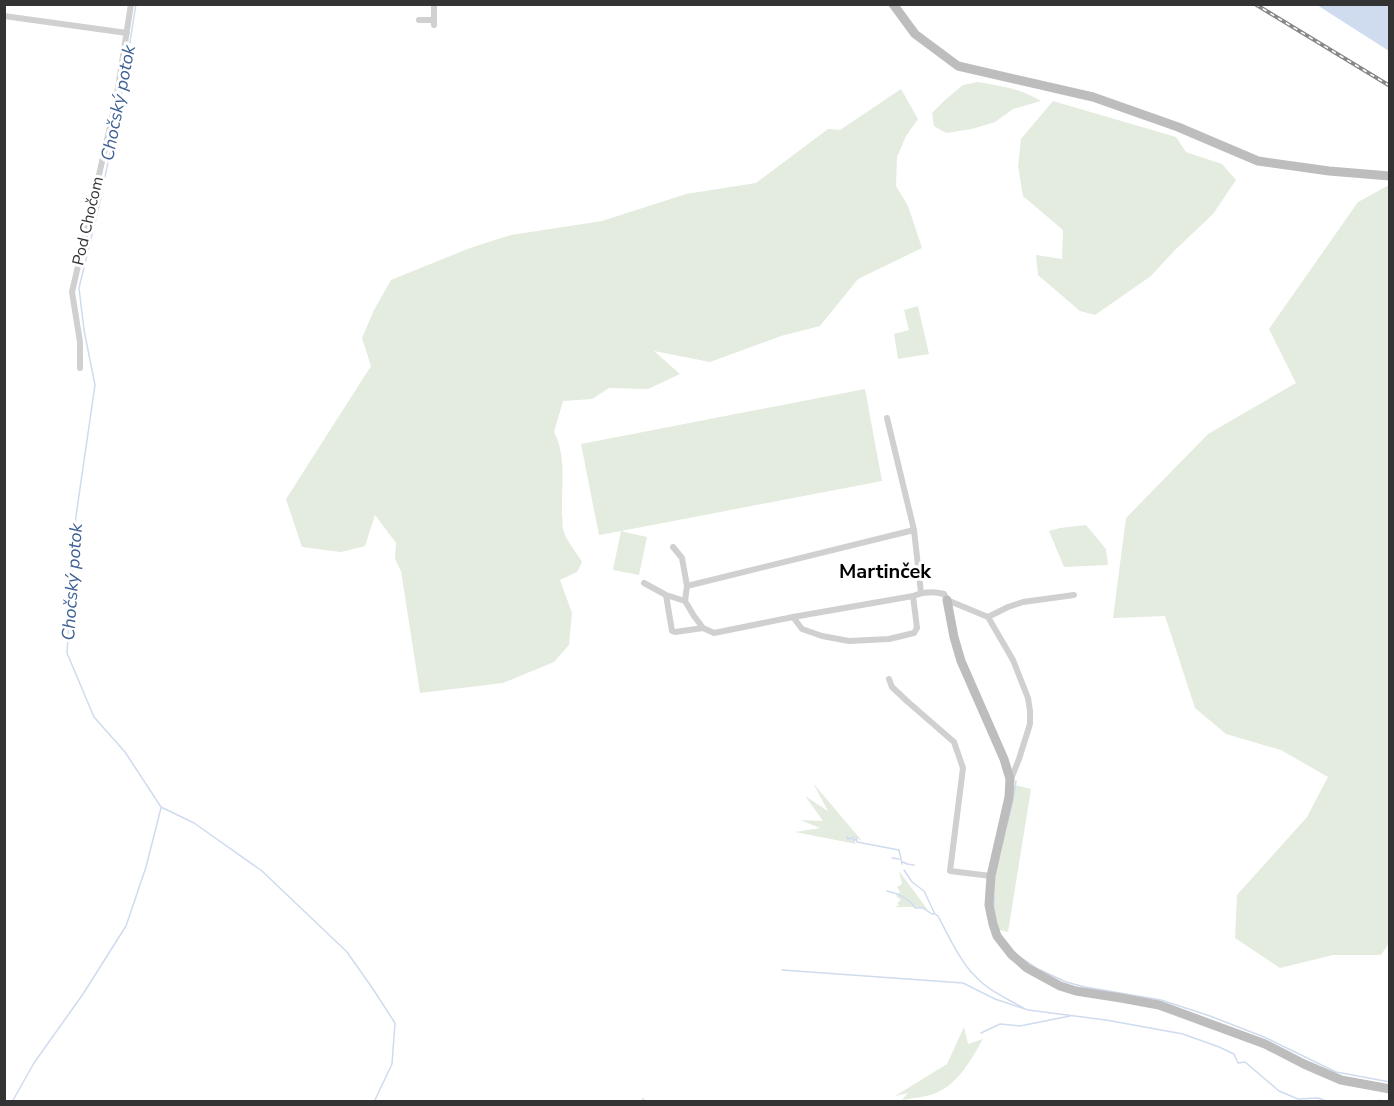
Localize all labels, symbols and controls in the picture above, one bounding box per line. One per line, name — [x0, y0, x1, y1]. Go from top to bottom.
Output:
water label: Chočský potok — [95, 42, 141, 163]
street label: Pod Chočom — [67, 174, 109, 268]
water label: Chočský potok — [56, 522, 88, 641]
district label: Martinček — [839, 558, 932, 585]

